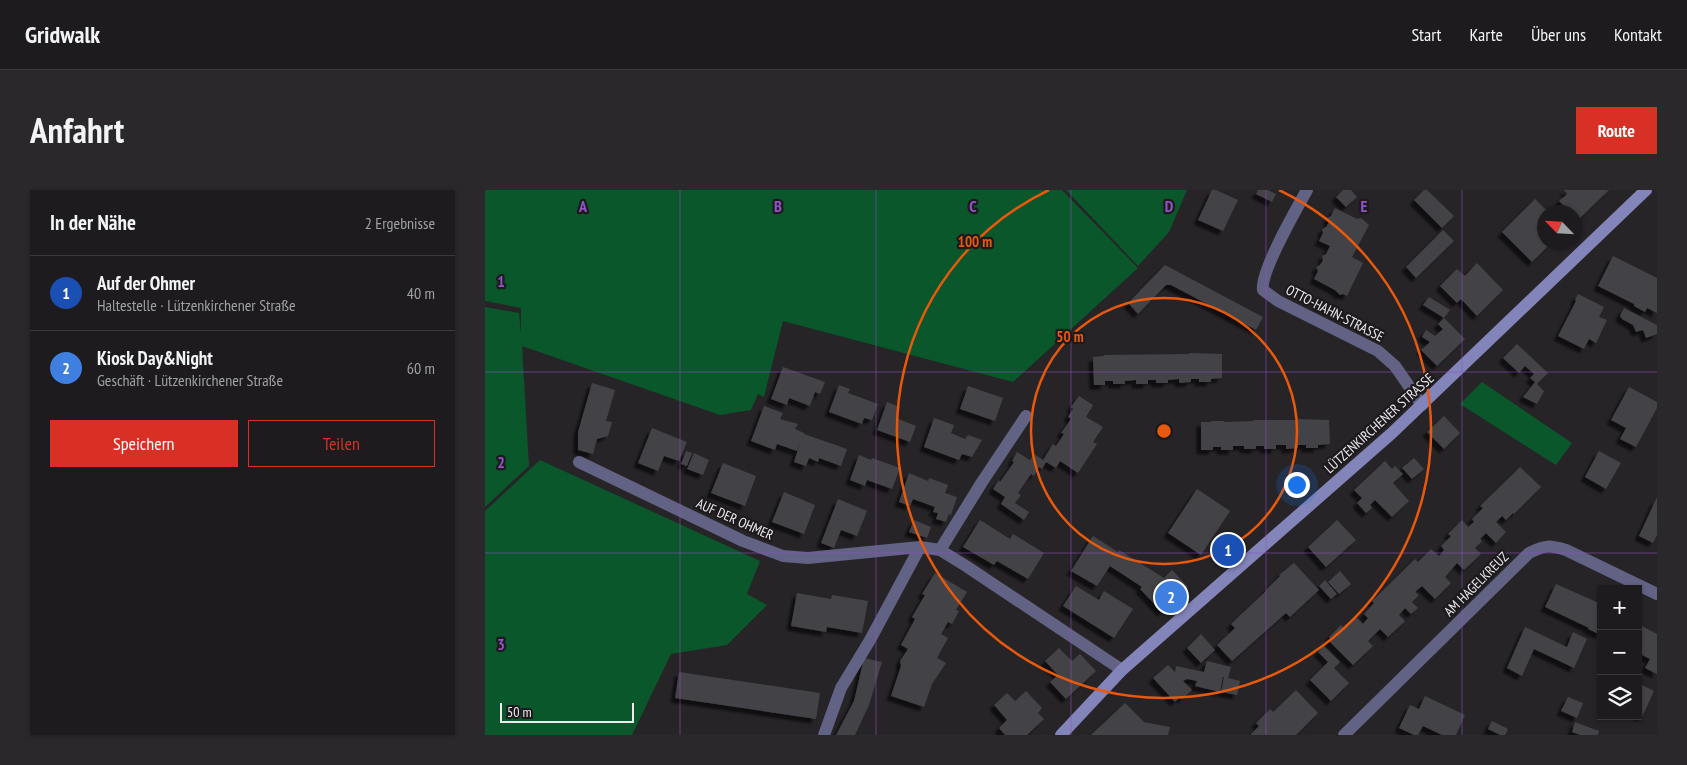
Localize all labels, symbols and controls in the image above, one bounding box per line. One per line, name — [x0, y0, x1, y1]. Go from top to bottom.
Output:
text: Gridwalk — [25, 19, 100, 50]
text: Start — [1411, 23, 1442, 46]
text: Karte — [1470, 23, 1503, 46]
text: Über uns — [1531, 23, 1586, 46]
text: Kontakt — [1614, 23, 1662, 46]
text: Anfahrt — [30, 107, 124, 153]
button: Route — [1576, 107, 1657, 154]
text: A — [578, 196, 588, 216]
text: B — [774, 196, 782, 216]
text: C — [969, 196, 977, 216]
text: D — [1165, 196, 1174, 216]
text: E — [1361, 196, 1368, 216]
north arrow — [1537, 205, 1582, 250]
text: In der Nähe — [50, 209, 136, 236]
text: 2 Ergebnisse — [365, 213, 435, 233]
text: 100 m — [958, 232, 992, 251]
text: Auf der Ohmer — [97, 271, 195, 295]
text: 1 — [497, 271, 505, 291]
street label: OTTO-HAHN-STRASSE — [1283, 281, 1387, 345]
text: 1 — [62, 283, 70, 303]
text: 40 m — [407, 283, 435, 303]
text: Haltestelle · Lützenkirchener Straße — [97, 295, 296, 315]
text: 50 m — [1056, 327, 1084, 346]
text: Kiosk Day&Night — [97, 346, 213, 370]
text: 2 — [62, 358, 70, 378]
text: 60 m — [407, 358, 435, 378]
street label: LÜTZENKIRCHENER STRASSE — [1320, 369, 1438, 477]
text: Geschäft · Lützenkirchener Straße — [97, 370, 283, 390]
button: Speichern — [50, 420, 238, 467]
button: Teilen — [248, 420, 435, 467]
centre of rings — [1155, 422, 1173, 440]
text: 2 — [497, 452, 505, 472]
your location — [1284, 472, 1310, 498]
street label: AUF DER OHMER — [694, 494, 777, 544]
pin: 1 — [1212, 531, 1244, 569]
street label: AM HAGELKREUZ — [1440, 548, 1512, 620]
pin: 2 — [1155, 578, 1187, 616]
map controls — [1597, 585, 1642, 720]
button: + — [1597, 585, 1642, 630]
button: − — [1597, 630, 1642, 675]
text: 3 — [497, 634, 505, 654]
button: layers — [1597, 675, 1642, 720]
scale bar — [500, 700, 634, 723]
text: 50 m — [507, 703, 532, 721]

